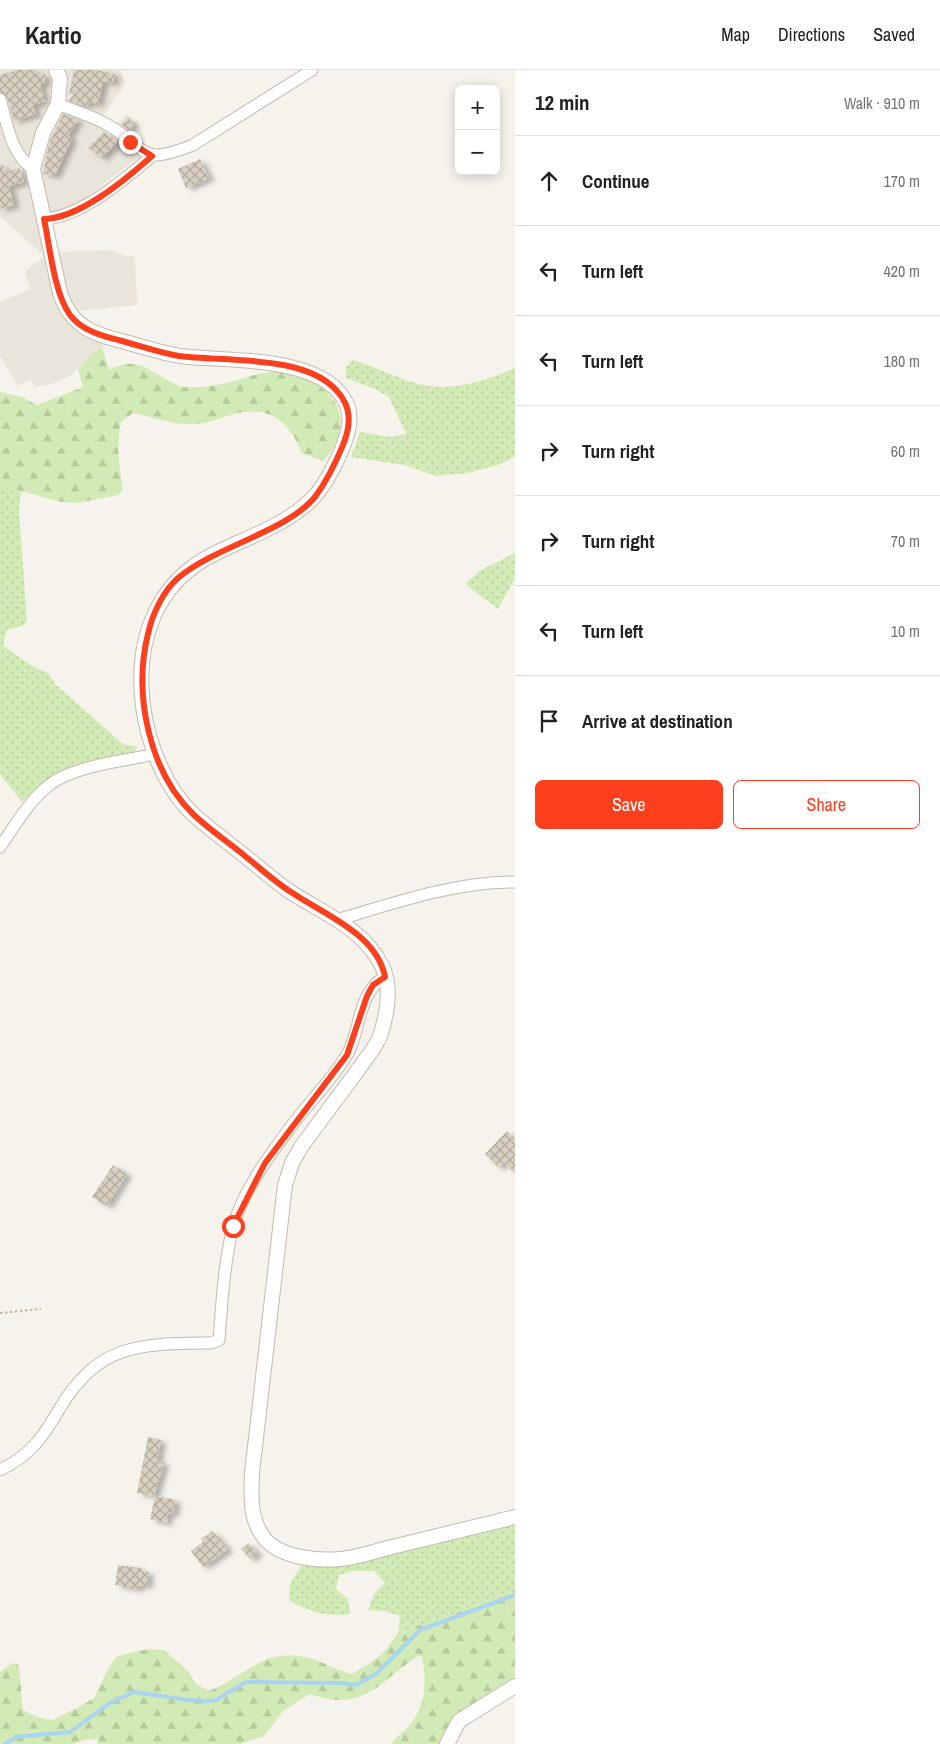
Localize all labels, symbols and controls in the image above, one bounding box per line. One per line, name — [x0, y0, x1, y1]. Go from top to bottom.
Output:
text: Kartio — [25, 19, 82, 51]
text: Map — [721, 22, 750, 47]
text: Directions — [778, 22, 845, 47]
text: Saved — [873, 22, 915, 47]
map controls — [455, 85, 500, 175]
button: + — [455, 85, 500, 130]
text: 12 min — [535, 88, 590, 117]
text: Walk · 910 m — [844, 92, 920, 114]
button: − — [455, 130, 500, 175]
route end — [119, 131, 142, 154]
icon: ahead — [535, 167, 563, 195]
text: Continue — [582, 168, 650, 194]
text: 170 m — [884, 170, 920, 192]
icon: left — [535, 257, 563, 285]
text: Turn left — [582, 258, 643, 284]
text: 420 m — [884, 260, 920, 282]
icon: left — [535, 347, 563, 375]
text: Turn left — [582, 348, 643, 374]
text: 180 m — [884, 350, 920, 372]
icon: right — [535, 437, 563, 465]
text: Turn right — [582, 438, 654, 464]
text: 60 m — [891, 440, 920, 462]
icon: right — [535, 527, 563, 555]
text: Turn right — [582, 528, 654, 554]
text: 70 m — [891, 530, 920, 552]
icon: left — [535, 617, 563, 645]
text: Turn left — [582, 618, 643, 644]
text: 10 m — [891, 620, 920, 642]
icon: arrive — [535, 707, 563, 735]
text: Arrive at destination — [582, 708, 733, 734]
button: Save — [535, 780, 723, 829]
button: Share — [733, 780, 920, 829]
route start — [222, 1215, 245, 1238]

